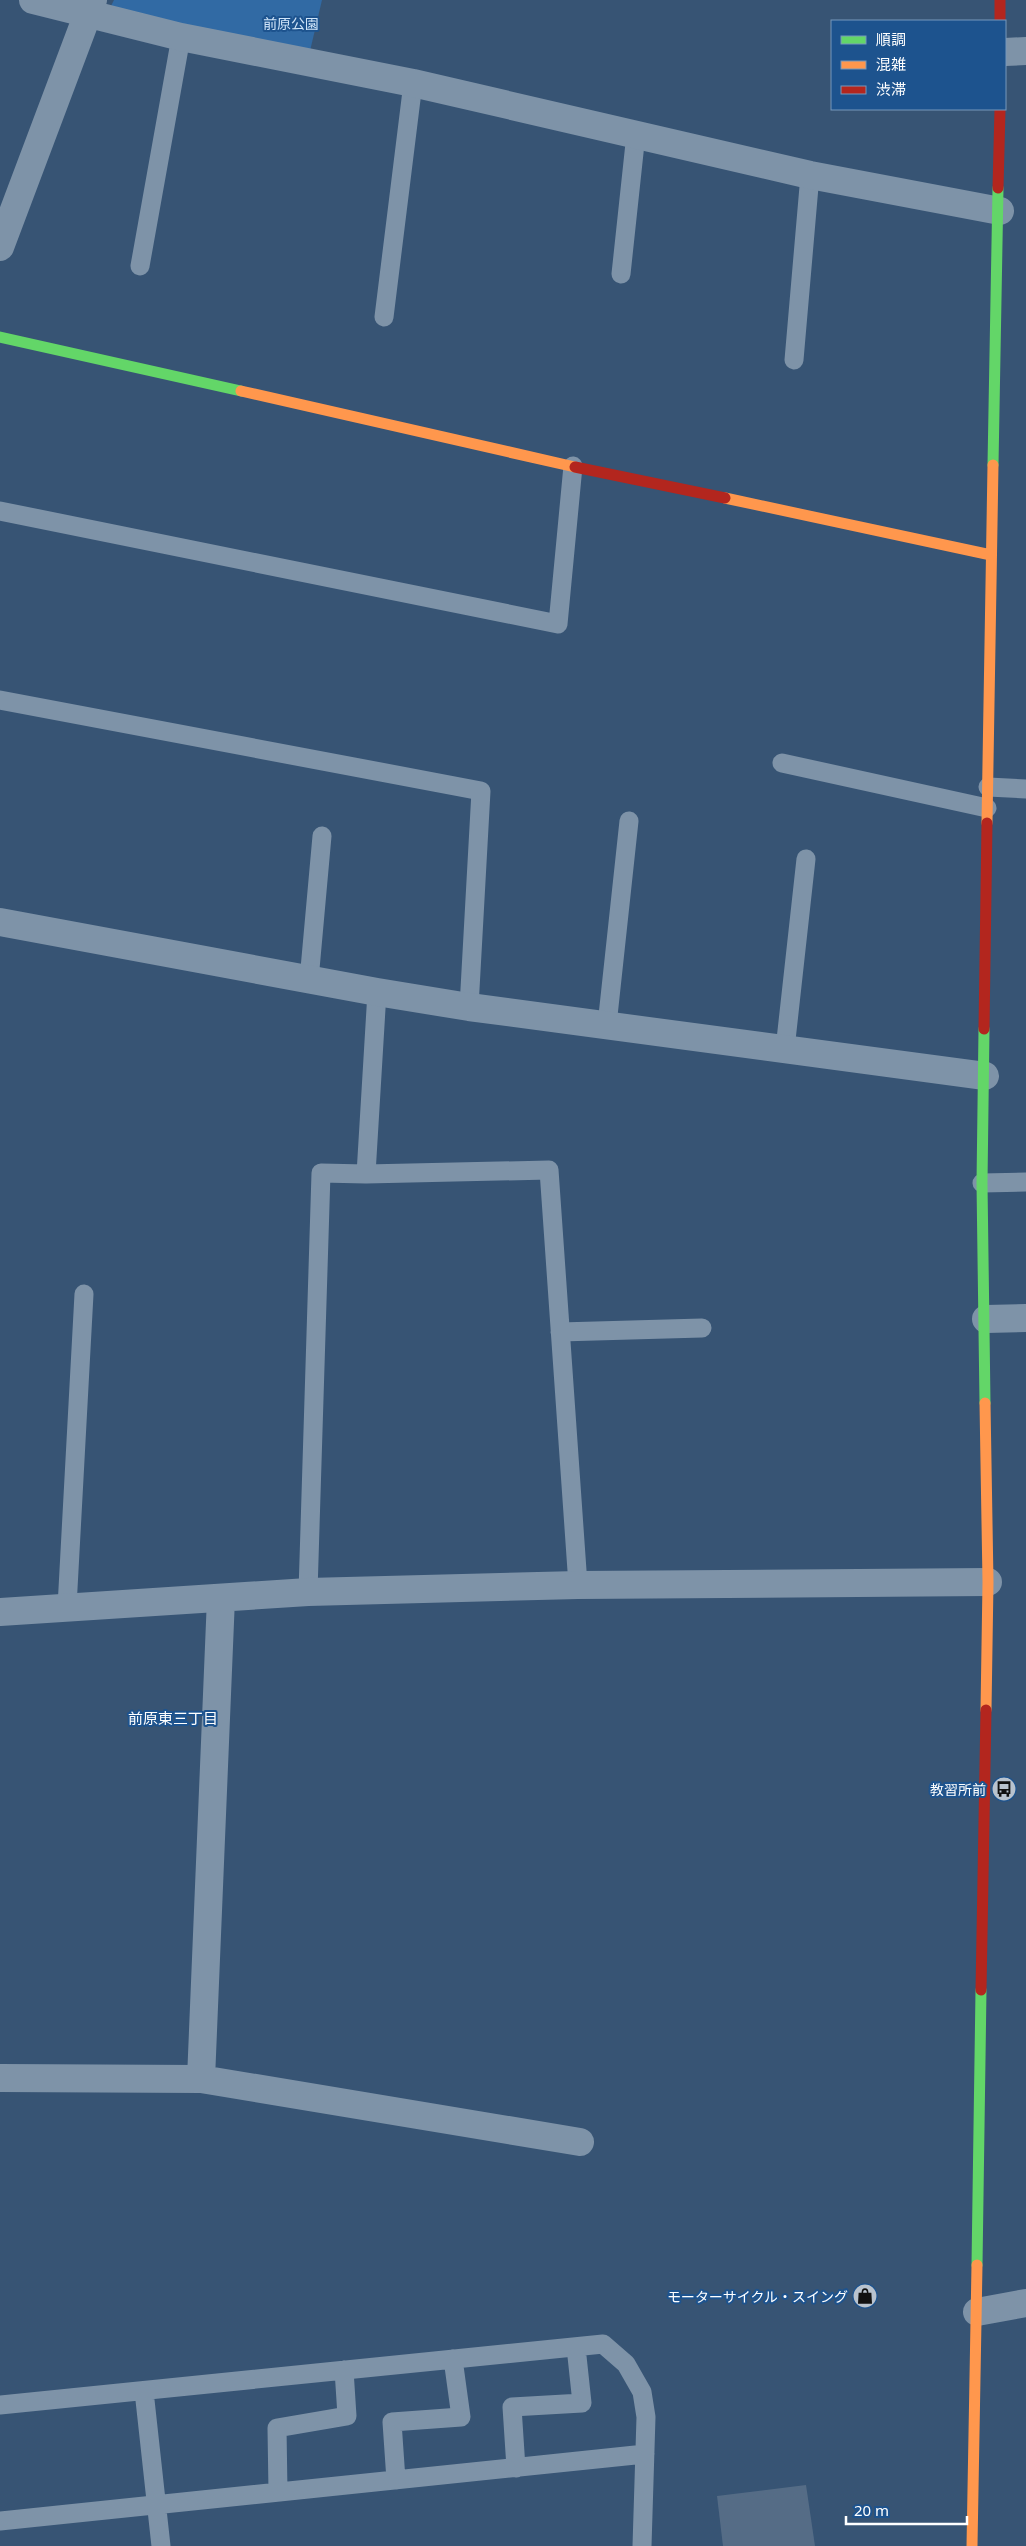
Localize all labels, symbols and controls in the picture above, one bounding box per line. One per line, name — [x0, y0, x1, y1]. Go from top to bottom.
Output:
park label: 前原公園 — [263, 14, 319, 33]
legend — [831, 20, 1006, 110]
text: 順調 — [876, 29, 906, 49]
text: 混雑 — [876, 54, 906, 74]
text: 渋滞 — [876, 79, 906, 99]
district label: 前原東三丁目 — [128, 1708, 218, 1728]
bus stop icon: 教習所前 — [991, 1776, 1017, 1802]
place label: 教習所前 — [930, 1780, 986, 1799]
shop icon: モーターサイクル・スイング — [852, 2283, 878, 2309]
place label: モーターサイクル・スイング — [667, 2287, 848, 2306]
scale bar — [846, 2494, 967, 2526]
text: 20 m — [854, 2500, 889, 2520]

